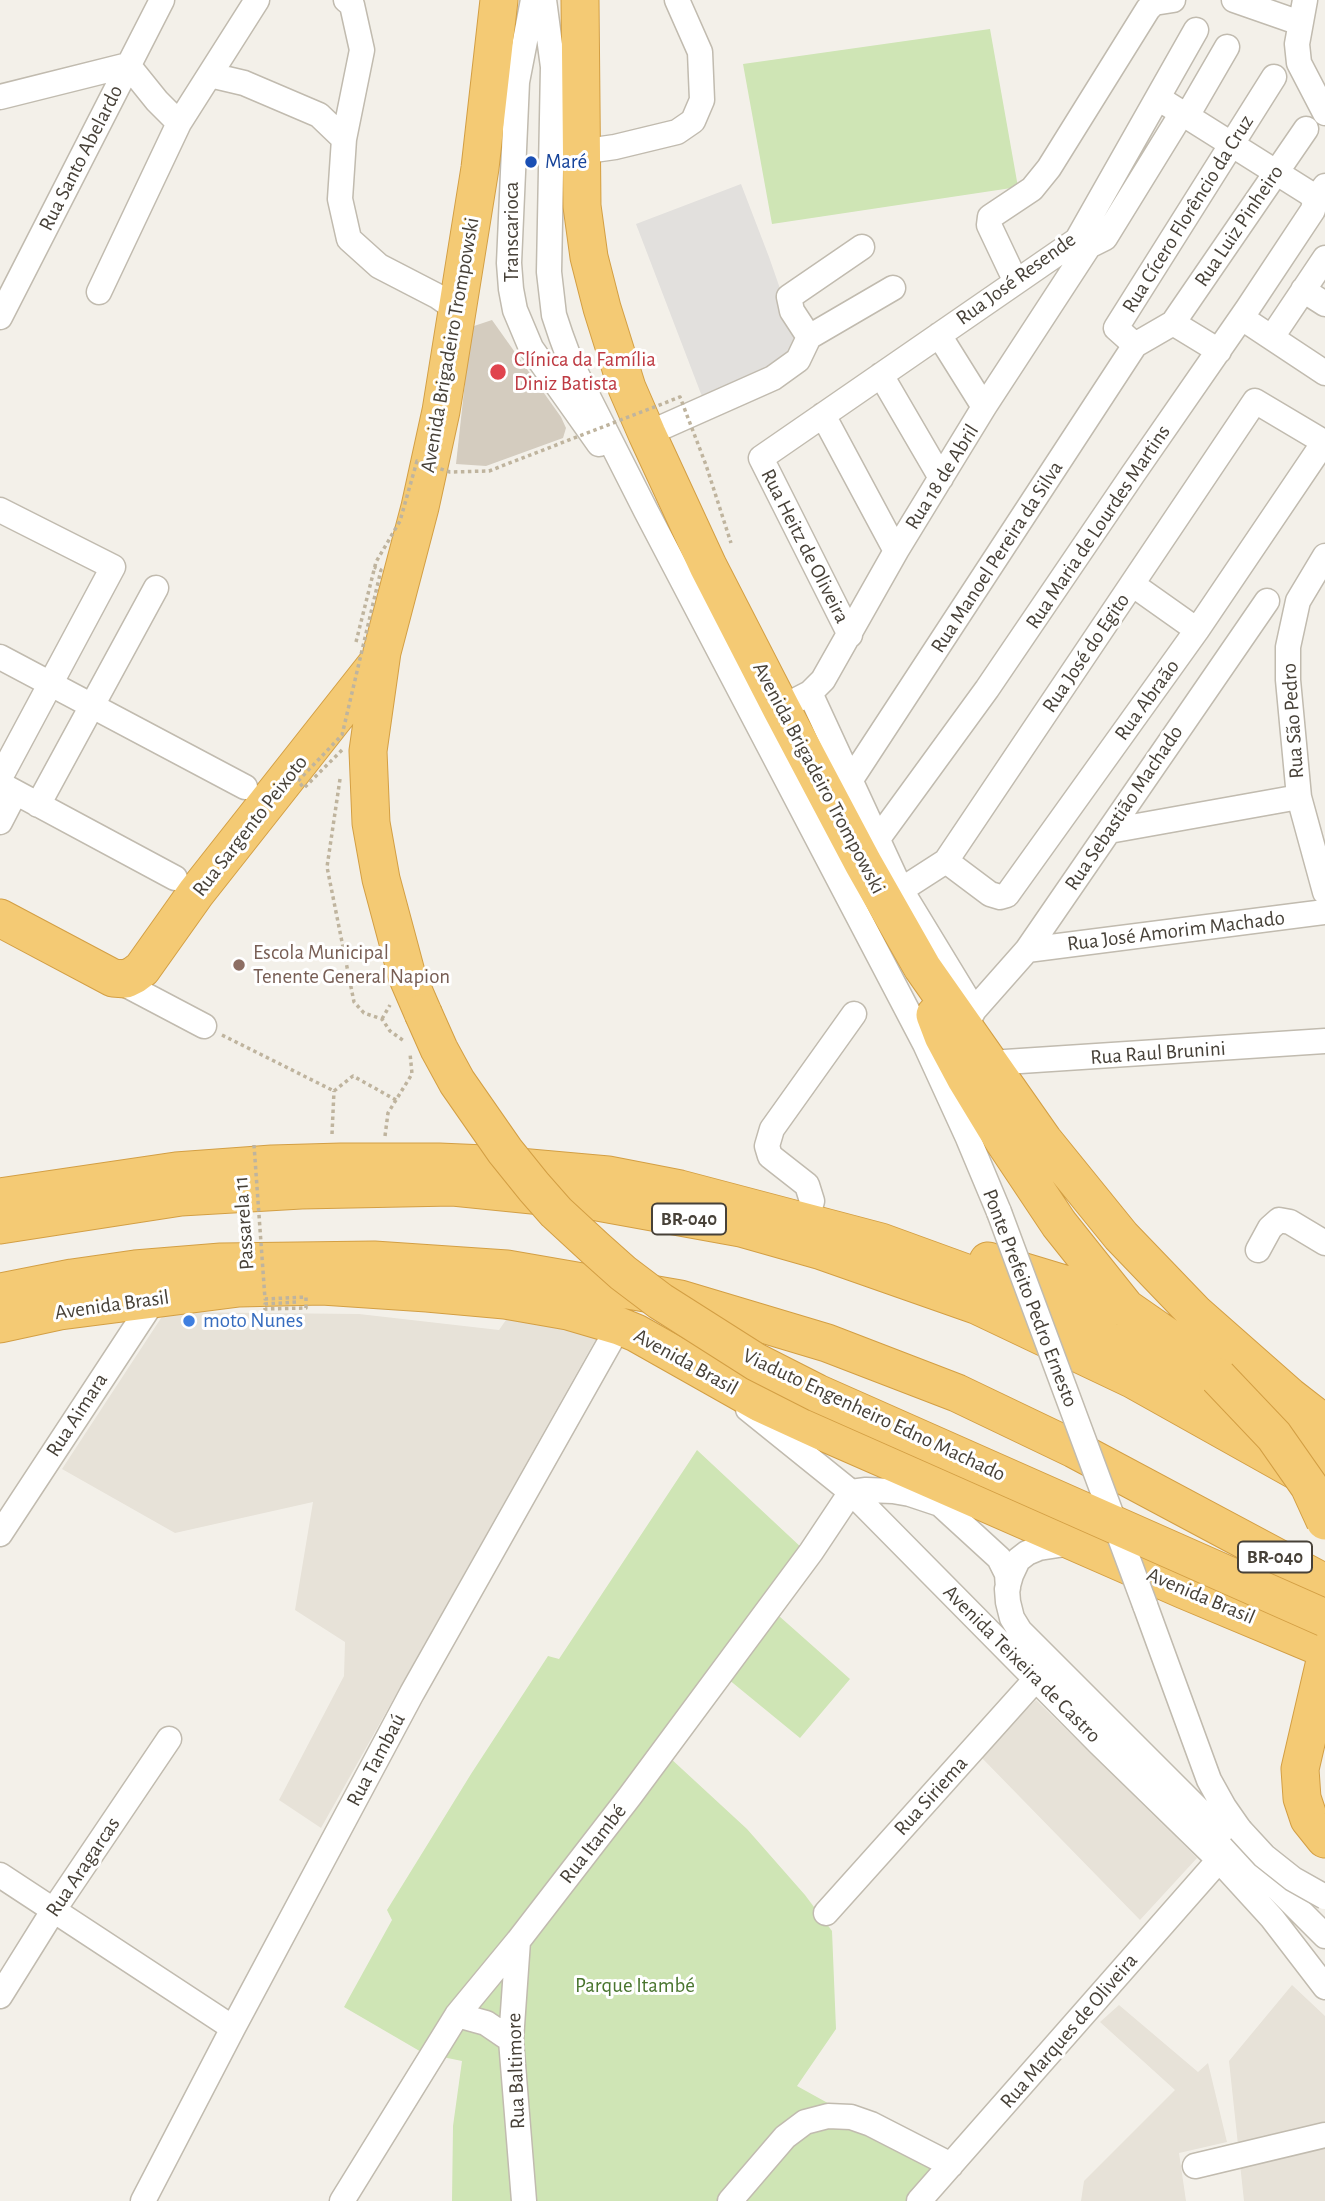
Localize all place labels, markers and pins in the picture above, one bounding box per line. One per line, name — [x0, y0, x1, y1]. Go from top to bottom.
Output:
place label: Maré — [545, 149, 587, 175]
marker: Maré — [523, 154, 539, 170]
place label: Clínica da Família Diniz Batista — [514, 347, 656, 397]
marker: Clínica da Família Diniz Batista — [488, 362, 508, 382]
place label: Escola Municipal Tenente General Napion — [253, 940, 450, 990]
marker: Escola Municipal Tenente General Napion — [231, 957, 247, 973]
place label: moto Nunes — [203, 1308, 303, 1334]
marker: moto Nunes — [181, 1313, 197, 1329]

